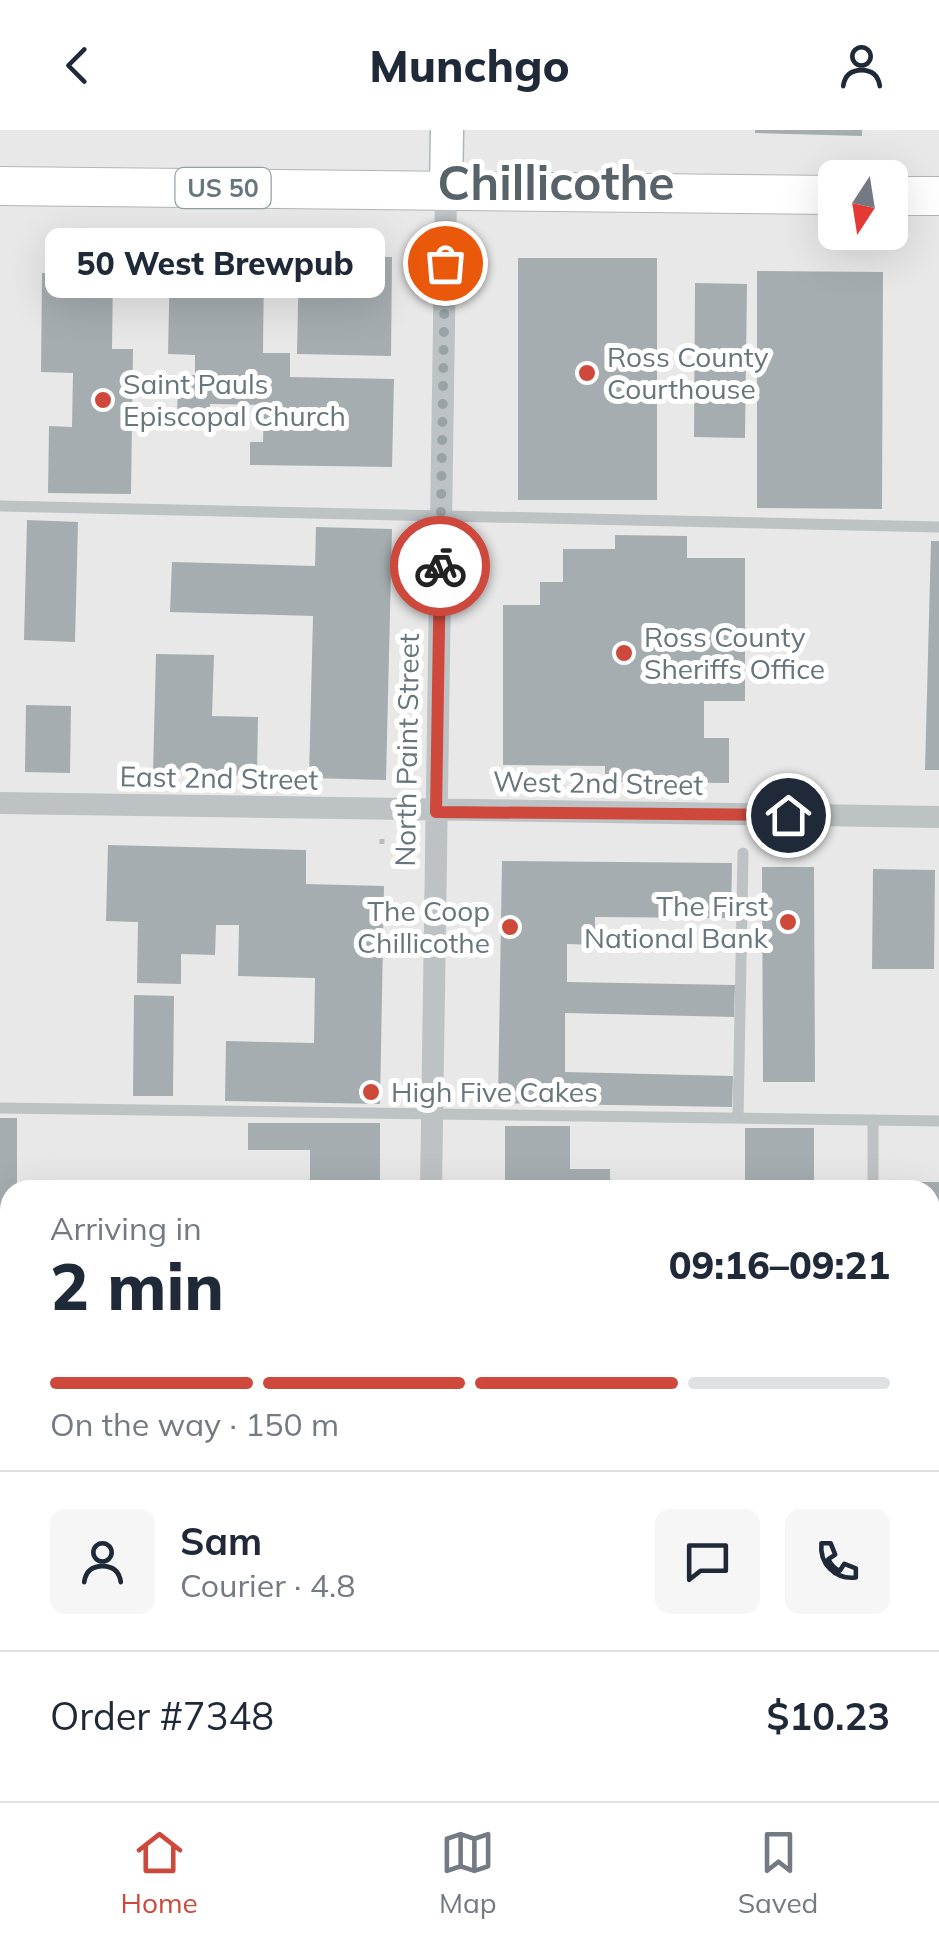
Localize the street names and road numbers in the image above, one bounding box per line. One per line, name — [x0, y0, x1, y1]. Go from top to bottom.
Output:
road number: US 50 — [176, 168, 270, 208]
street label: North Paint Street — [387, 633, 426, 867]
street label: East 2nd Street — [119, 758, 319, 797]
street label: West 2nd Street — [493, 763, 704, 802]

